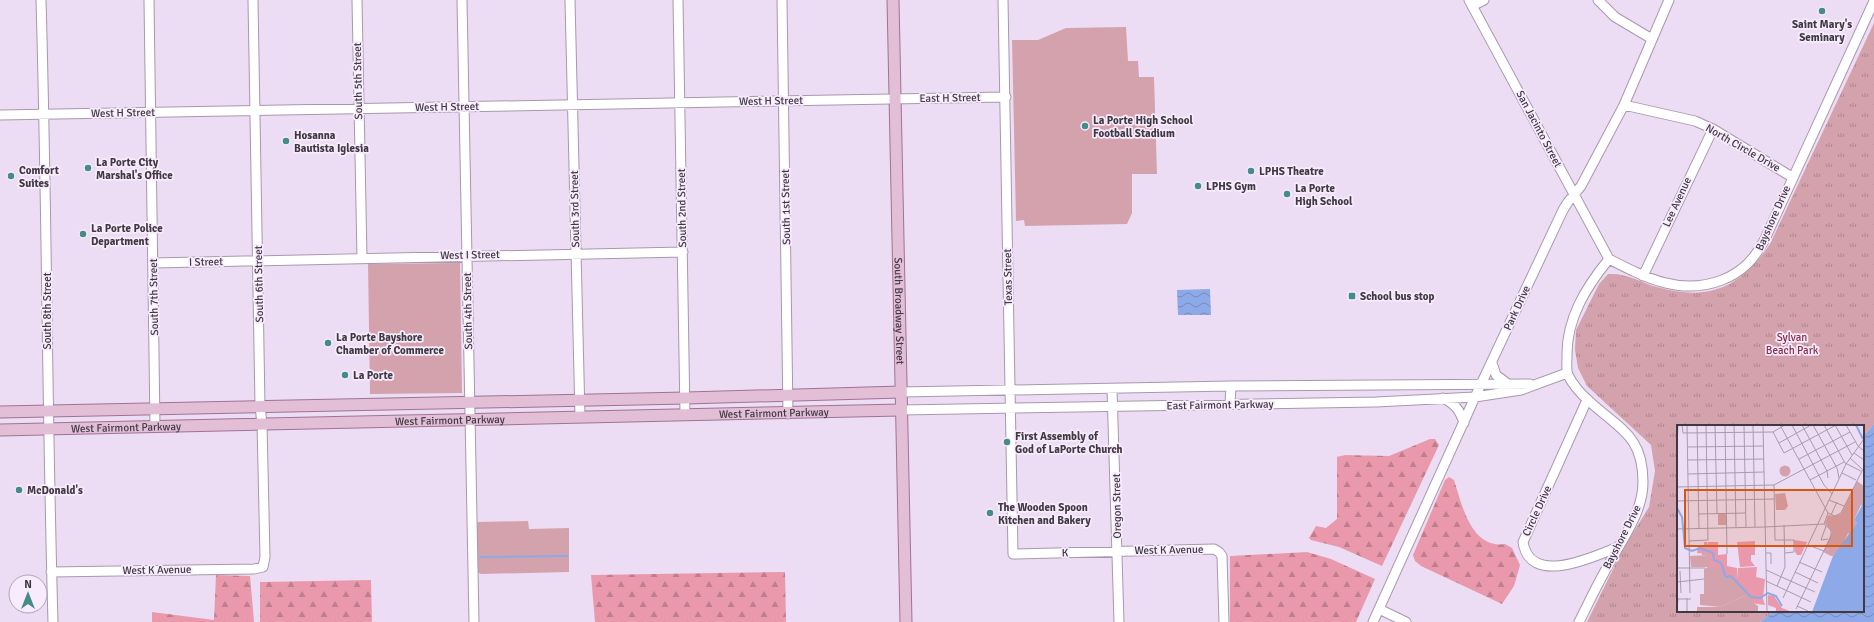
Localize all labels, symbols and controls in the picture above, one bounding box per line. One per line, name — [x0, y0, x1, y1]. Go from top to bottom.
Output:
marker: Saint Mary's Seminary — [1817, 6, 1827, 16]
place label: Saint Mary's Seminary — [1792, 18, 1852, 44]
street label: South 5th Street — [351, 42, 365, 120]
street label: San Jacinto Street — [1513, 88, 1565, 170]
street label: East H Street — [919, 91, 981, 105]
street label: West H Street — [739, 94, 803, 108]
street label: West H Street — [415, 100, 479, 114]
street label: West H Street — [91, 106, 155, 120]
place label: La Porte High School Football Stadium — [1093, 114, 1193, 140]
marker: La Porte High School Football Stadium — [1080, 121, 1090, 131]
street label: North Circle Drive — [1703, 121, 1783, 175]
place label: Hosanna Bautista Iglesia — [294, 129, 369, 155]
marker: Hosanna Bautista Iglesia — [281, 136, 291, 146]
place label: La Porte City Marshal's Office — [96, 156, 173, 182]
marker: La Porte City Marshal's Office — [83, 163, 93, 173]
place label: Comfort Suites — [19, 164, 59, 190]
place label: LPHS Theatre — [1259, 165, 1324, 178]
marker: LPHS Theatre — [1246, 166, 1256, 176]
street label: South 2nd Street — [675, 168, 689, 248]
street label: South 1st Street — [779, 169, 793, 245]
street label: South 3rd Street — [568, 170, 582, 248]
marker: Comfort Suites — [6, 171, 16, 181]
street label: Lee Avenue — [1660, 175, 1694, 229]
place label: LPHS Gym — [1206, 180, 1256, 193]
marker: LPHS Gym — [1193, 181, 1203, 191]
place label: La Porte High School — [1295, 182, 1353, 208]
street label: Bayshore Drive — [1753, 183, 1793, 253]
marker: La Porte High School — [1282, 189, 1292, 199]
place label: La Porte Police Department — [91, 222, 163, 248]
marker: La Porte Police Department — [78, 229, 88, 239]
street label: South 6th Street — [252, 245, 266, 323]
street label: West I Street — [440, 248, 500, 262]
street label: Texas Street — [1001, 249, 1015, 305]
street label: I Street — [189, 255, 223, 269]
street label: South Broadway Street — [892, 257, 907, 365]
street label: South 7th Street — [147, 258, 161, 336]
street label: South 8th Street — [41, 272, 54, 349]
street label: South 4th Street — [461, 272, 475, 350]
street label: Park Drive — [1501, 283, 1533, 333]
place label: School bus stop — [1360, 290, 1435, 303]
marker: School bus stop — [1347, 291, 1357, 301]
place label: La Porte Bayshore Chamber of Commerce — [336, 331, 444, 357]
park label: Sylvan Beach Park — [1766, 331, 1819, 357]
marker: La Porte Bayshore Chamber of Commerce — [323, 338, 333, 348]
place label: La Porte — [353, 369, 394, 382]
marker: La Porte — [340, 370, 350, 380]
street label: East Fairmont Parkway — [1166, 398, 1275, 412]
street label: West Fairmont Parkway — [719, 405, 830, 421]
street label: West Fairmont Parkway — [395, 412, 506, 428]
street label: West Fairmont Parkway — [71, 419, 182, 435]
inset map — [1677, 425, 1864, 612]
place label: First Assembly of God of LaPorte Church — [1015, 430, 1123, 456]
marker: First Assembly of God of LaPorte Church — [1002, 437, 1012, 447]
street label: Oregon Street — [1110, 473, 1124, 539]
place label: McDonald's — [27, 484, 83, 497]
street label: Circle Drive — [1520, 484, 1554, 538]
marker: McDonald's — [14, 485, 24, 495]
place label: The Wooden Spoon Kitchen and Bakery — [998, 501, 1091, 527]
street label: Bayshore Drive — [1600, 503, 1644, 571]
marker: The Wooden Spoon Kitchen and Bakery — [985, 508, 995, 518]
street label: West K Avenue — [1134, 543, 1204, 557]
street label: K — [1062, 546, 1069, 560]
street label: West K Avenue — [122, 563, 192, 577]
north arrow — [8, 574, 48, 614]
text: N — [24, 578, 32, 591]

